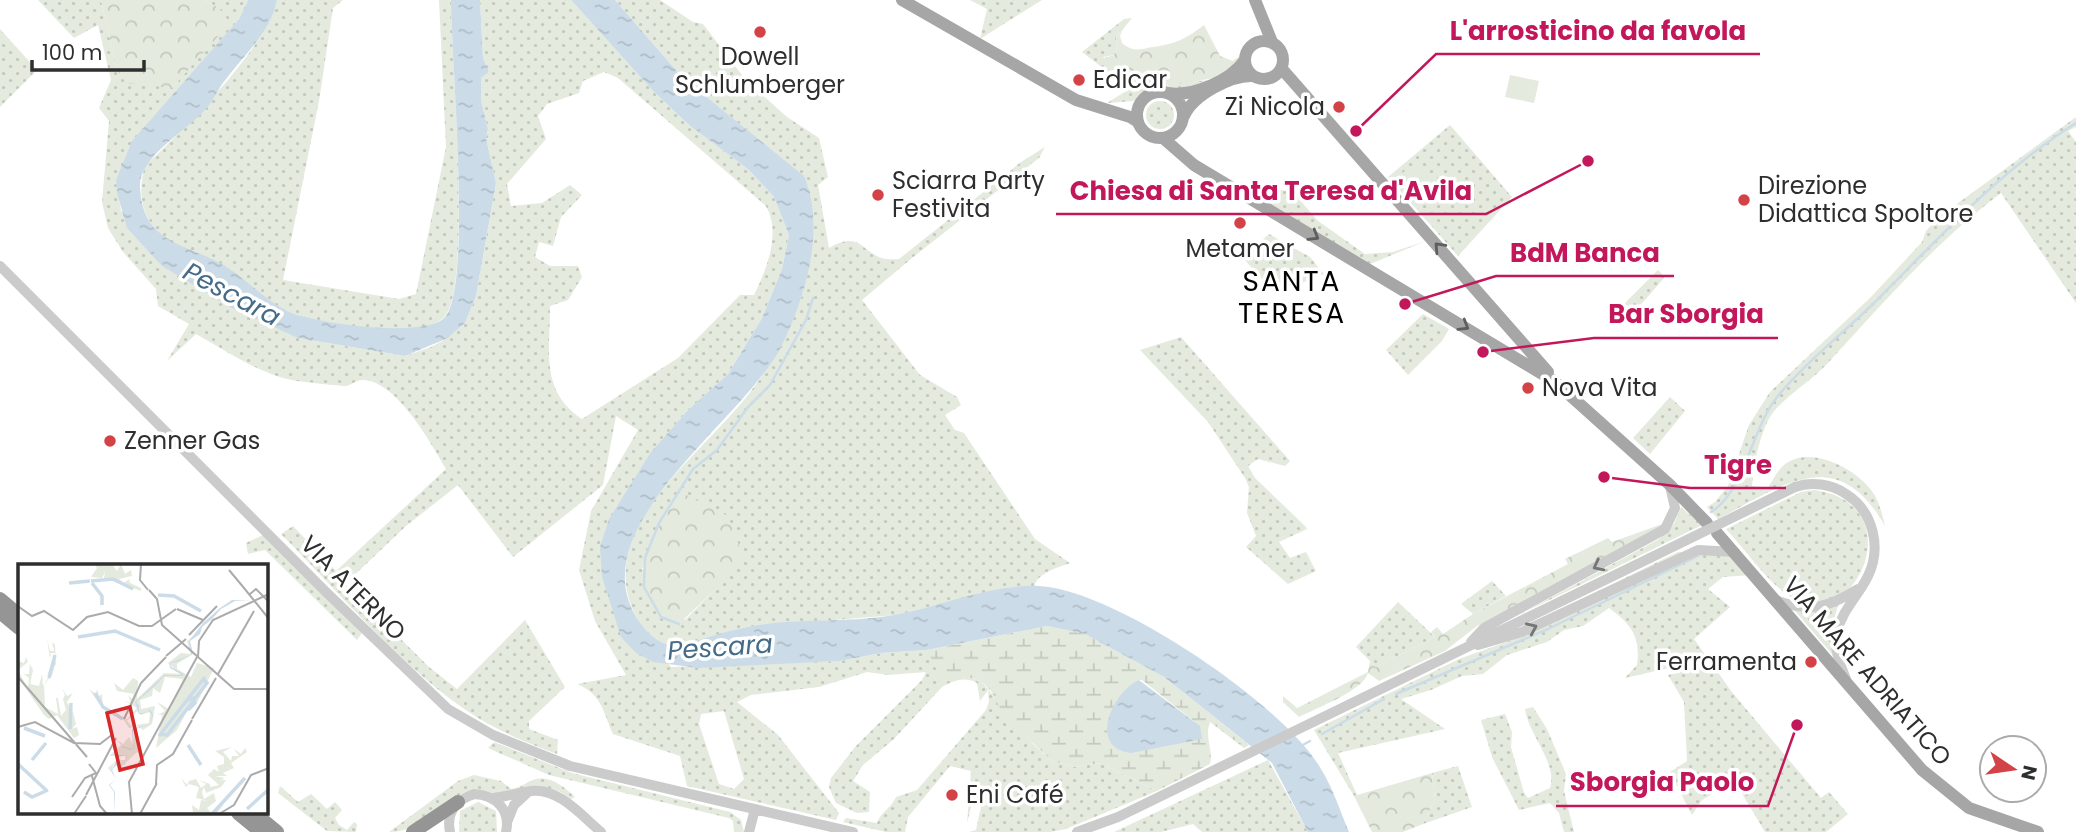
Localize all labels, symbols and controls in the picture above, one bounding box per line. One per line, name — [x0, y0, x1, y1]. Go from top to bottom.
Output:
callout: L'arrosticino da favola — [1436, 7, 1760, 54]
text: L'arrosticino da favola — [1450, 13, 1746, 49]
marker: Dowell Schlumberger — [752, 24, 768, 40]
scale bar — [32, 28, 144, 72]
text: 100 m — [42, 38, 102, 67]
place label: Dowell Schlumberger — [675, 40, 845, 101]
place label: Edicar — [1093, 63, 1167, 96]
marker: Edicar — [1071, 72, 1087, 88]
place label: Zi Nicola — [1225, 90, 1325, 123]
marker: Zi Nicola — [1331, 99, 1347, 115]
place label: Sciarra Party Festivita — [892, 164, 1045, 225]
callout: Chiesa di Santa Teresa d'Avila — [1056, 167, 1486, 214]
place label: Direzione Didattica Spoltore — [1758, 169, 1973, 230]
text: Chiesa di Santa Teresa d'Avila — [1070, 173, 1472, 209]
marker: Sciarra Party Festivita — [870, 187, 886, 203]
marker: Direzione Didattica Spoltore — [1736, 192, 1752, 208]
marker: Metamer — [1232, 215, 1248, 231]
one-way arrow — [1307, 228, 1320, 241]
callout: BdM Banca — [1496, 229, 1674, 276]
place label: Metamer — [1185, 232, 1295, 265]
text: BdM Banca — [1510, 235, 1660, 271]
one-way arrow — [1435, 242, 1447, 255]
water label: Pescara — [177, 253, 287, 335]
district label: SANTA TERESA — [1238, 262, 1346, 333]
callout: Bar Sborgia — [1594, 291, 1778, 338]
text: Bar Sborgia — [1608, 296, 1764, 332]
one-way arrow — [1456, 318, 1469, 331]
place label: Nova Vita — [1542, 371, 1657, 404]
marker: Nova Vita — [1520, 380, 1536, 396]
place label: Zenner Gas — [124, 424, 260, 457]
marker: Zenner Gas — [102, 433, 118, 449]
callout: Tigre — [1690, 441, 1786, 488]
text: Tigre — [1704, 447, 1772, 483]
street label: VIA ATERNO — [293, 528, 413, 648]
one-way arrow — [1593, 557, 1605, 571]
inset map — [18, 564, 268, 814]
street label: VIA MARE ADRIATICO — [1776, 569, 1959, 772]
one-way arrow — [1525, 622, 1537, 636]
water label: Pescara — [666, 625, 774, 669]
place label: Ferramenta — [1656, 645, 1797, 678]
marker: Ferramenta — [1803, 654, 1819, 670]
north arrow — [1978, 734, 2048, 804]
callout: Sborgia Paolo — [1556, 759, 1768, 806]
text: N — [2014, 763, 2044, 783]
text: Sborgia Paolo — [1570, 764, 1754, 800]
place label: Eni Café — [966, 778, 1064, 811]
marker: Eni Café — [944, 787, 960, 803]

